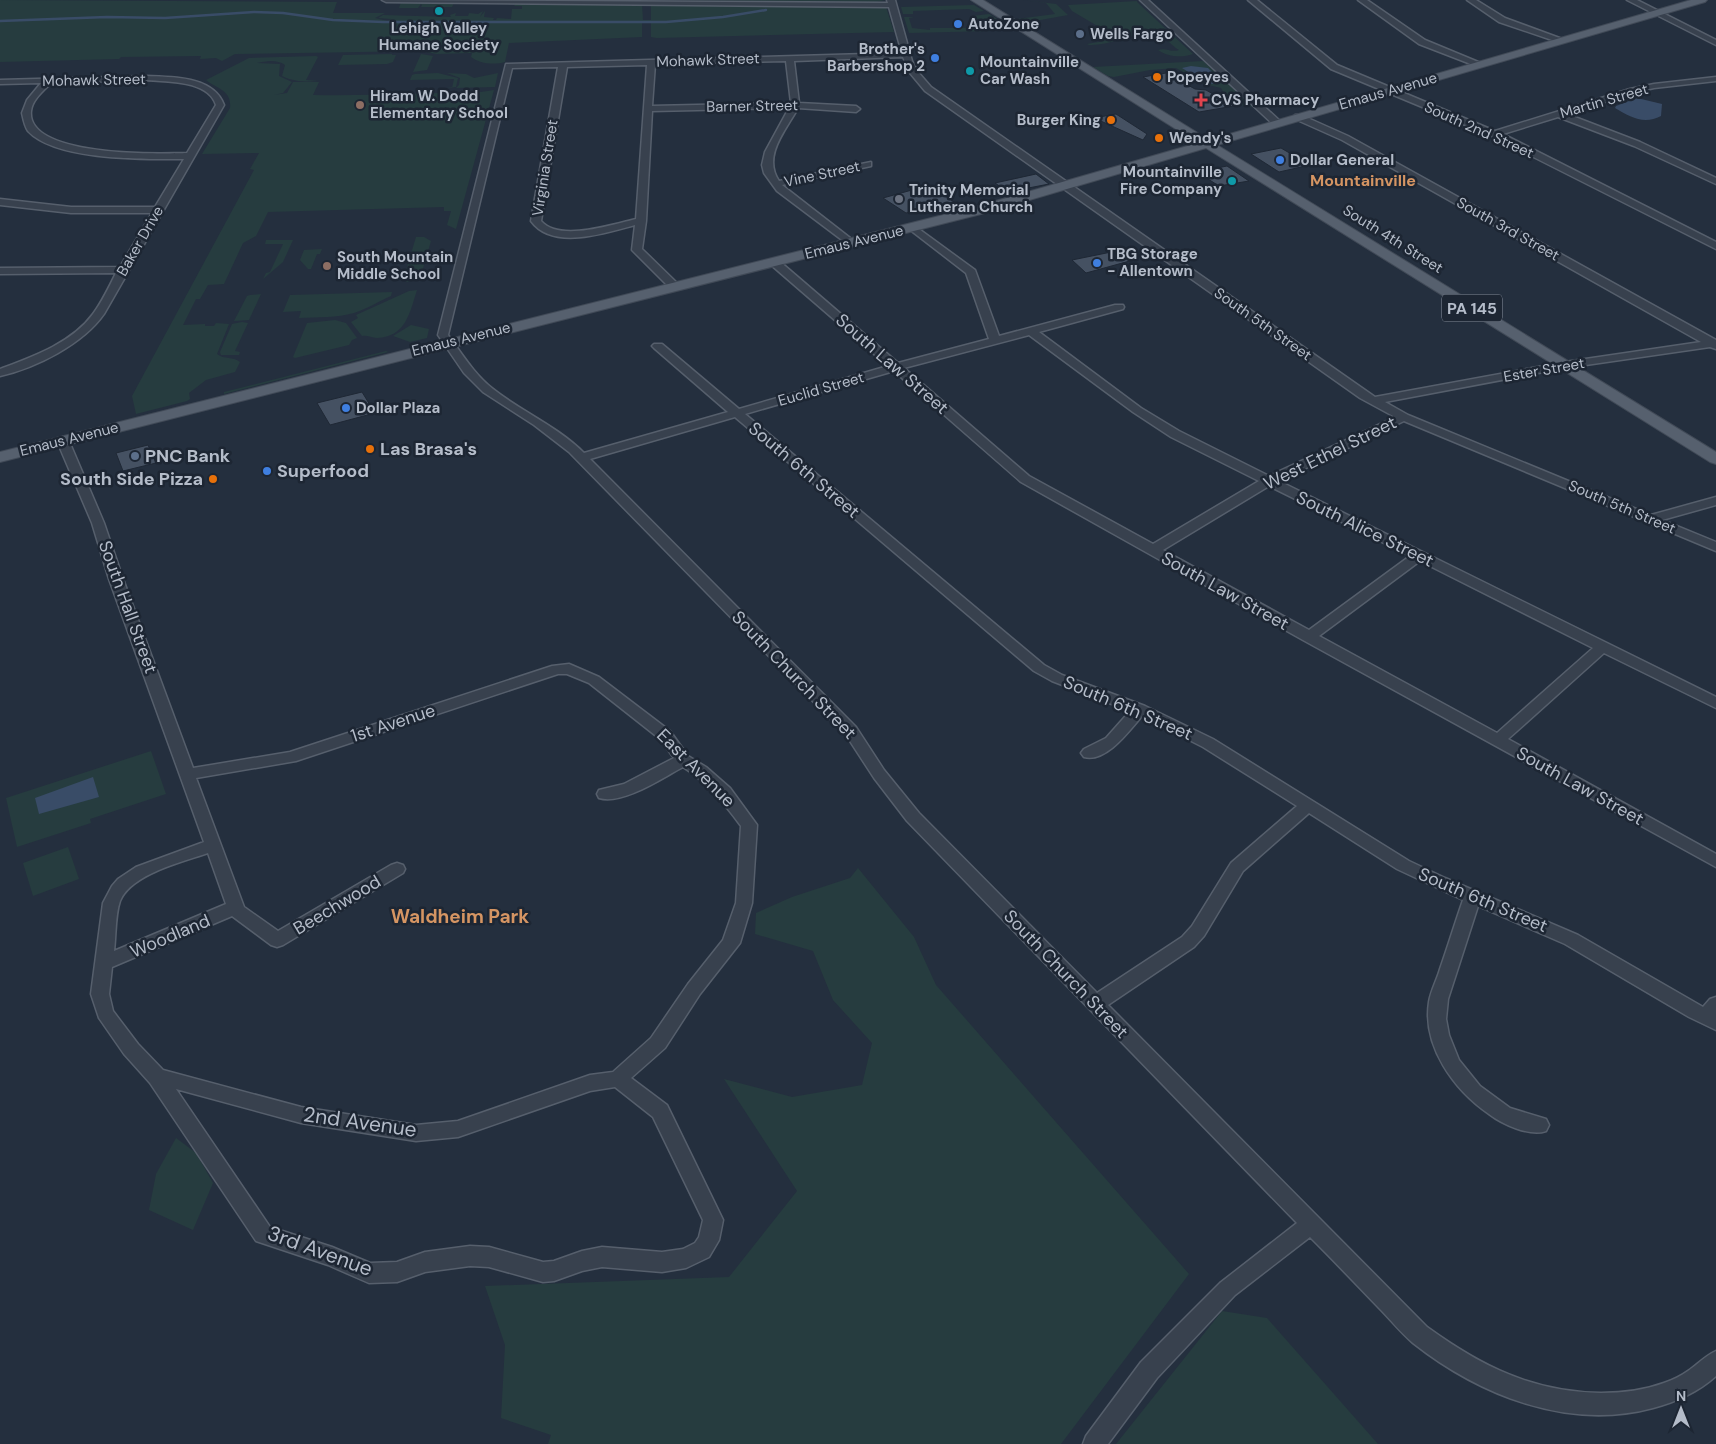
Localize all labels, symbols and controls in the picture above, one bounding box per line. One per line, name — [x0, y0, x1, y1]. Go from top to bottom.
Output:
marker: Lehigh Valley Humane Society — [433, 5, 445, 17]
place label: AutoZone — [968, 14, 1039, 34]
place label: Lehigh Valley Humane Society — [379, 18, 499, 55]
marker: AutoZone — [952, 18, 964, 30]
place label: Wells Fargo — [1090, 24, 1173, 44]
marker: Wells Fargo — [1074, 28, 1086, 40]
place label: Brother's Barbershop 2 — [827, 39, 925, 76]
street label: Mohawk Street — [656, 48, 760, 72]
marker: Brother's Barbershop 2 — [929, 52, 941, 64]
place label: Mountainville Car Wash — [980, 52, 1079, 89]
marker: Mountainville Car Wash — [964, 65, 976, 77]
place label: Popeyes — [1167, 67, 1229, 87]
street label: Emaus Avenue — [1337, 67, 1439, 115]
street label: Mohawk Street — [42, 69, 146, 91]
marker: Popeyes — [1151, 71, 1163, 83]
street label: Martin Street — [1558, 79, 1651, 123]
place label: Hiram W. Dodd Elementary School — [370, 86, 508, 123]
place label: CVS Pharmacy — [1211, 90, 1319, 110]
marker: CVS Pharmacy — [1195, 94, 1207, 106]
street label: Barner Street — [706, 95, 798, 117]
street label: South 2nd Street — [1421, 97, 1537, 163]
marker: Hiram W. Dodd Elementary School — [354, 99, 366, 111]
place label: Burger King — [1017, 110, 1101, 130]
marker: Burger King — [1105, 114, 1117, 126]
street label: Virginia Street — [527, 118, 563, 218]
place label: Wendy's — [1169, 128, 1232, 148]
marker: Wendy's — [1153, 132, 1165, 144]
place label: Dollar General — [1290, 150, 1394, 170]
marker: Dollar General — [1274, 154, 1286, 166]
street label: Vine Street — [782, 156, 862, 192]
place label: Mountainville Fire Company — [1120, 162, 1222, 199]
district label: Mountainville — [1310, 170, 1416, 191]
marker: Mountainville Fire Company — [1226, 175, 1238, 187]
place label: Trinity Memorial Lutheran Church — [909, 180, 1033, 217]
street label: South 3rd Street — [1453, 192, 1563, 266]
marker: Trinity Memorial Lutheran Church — [893, 193, 905, 205]
street label: South 4th Street — [1339, 200, 1447, 278]
street label: Baker Drive — [112, 202, 168, 280]
street label: Emaus Avenue — [803, 220, 905, 264]
place label: TBG Storage - Allentown — [1107, 244, 1198, 281]
place label: South Mountain Middle School — [337, 247, 453, 284]
marker: TBG Storage - Allentown — [1091, 257, 1103, 269]
marker: South Mountain Middle School — [321, 260, 333, 272]
street label: South 5th Street — [1210, 283, 1316, 365]
road number: PA 145 — [1442, 294, 1502, 322]
street label: South Law Street — [830, 308, 954, 420]
street label: Emaus Avenue — [410, 317, 512, 361]
street label: Ester Street — [1502, 353, 1586, 387]
street label: Euclid Street — [776, 367, 866, 411]
place label: Dollar Plaza — [356, 398, 440, 418]
marker: Dollar Plaza — [340, 402, 352, 414]
street label: West Ethel Street — [1260, 410, 1400, 496]
street label: South 6th Street — [743, 416, 865, 524]
street label: Emaus Avenue — [18, 417, 120, 461]
place label: Las Brasa's — [380, 437, 477, 461]
marker: Las Brasa's — [364, 443, 376, 455]
place label: PNC Bank — [145, 444, 231, 468]
marker: PNC Bank — [129, 450, 141, 462]
place label: Superfood — [277, 459, 369, 483]
marker: Superfood — [261, 465, 273, 477]
place label: South Side Pizza — [60, 467, 203, 491]
marker: South Side Pizza — [207, 473, 219, 485]
street label: South 5th Street — [1565, 475, 1679, 539]
street label: South Alice Street — [1292, 485, 1438, 573]
street label: South Hall Street — [93, 537, 163, 677]
street label: South Law Street — [1157, 546, 1293, 636]
street label: South Church Street — [726, 606, 862, 744]
street label: South 6th Street — [1060, 670, 1196, 746]
street label: 1st Avenue — [348, 698, 438, 748]
street label: East Avenue — [652, 724, 740, 812]
street label: South Law Street — [1512, 741, 1648, 831]
street label: South 6th Street — [1415, 862, 1551, 938]
street label: Beechwood — [289, 869, 385, 941]
district label: Waldheim Park — [391, 904, 529, 929]
street label: South Church Street — [998, 905, 1134, 1043]
street label: Woodland — [126, 908, 214, 964]
street label: 2nd Avenue — [301, 1100, 419, 1144]
street label: 3rd Avenue — [264, 1219, 376, 1283]
north arrow — [1656, 1384, 1706, 1434]
text: N — [1676, 1387, 1686, 1405]

